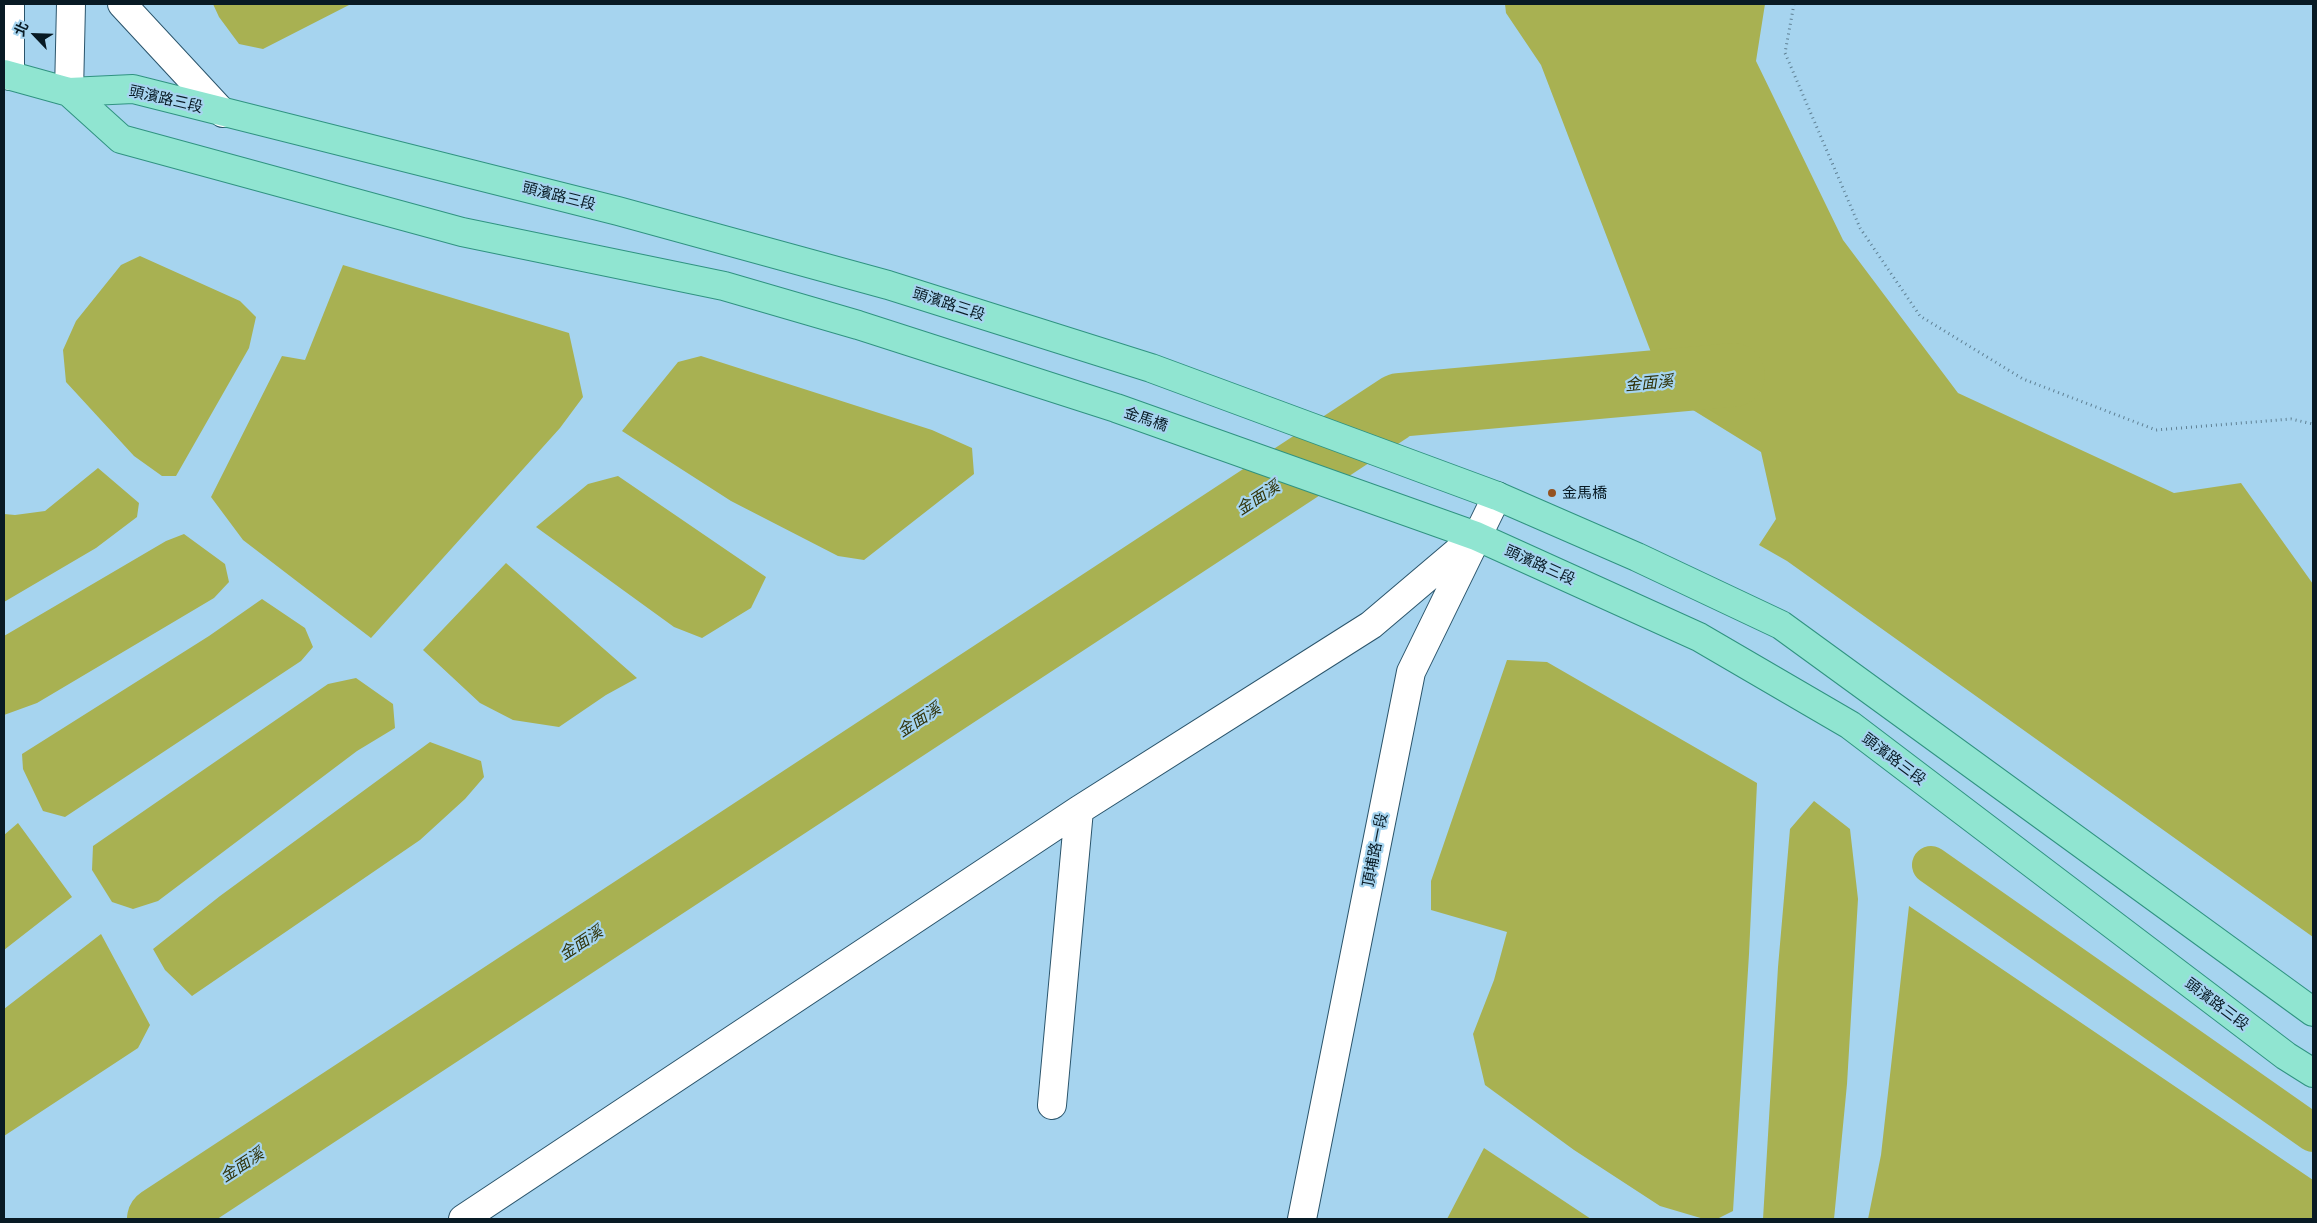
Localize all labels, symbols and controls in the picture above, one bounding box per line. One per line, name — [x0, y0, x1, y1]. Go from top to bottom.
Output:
north arrow — [10, 10, 60, 60]
text: 北 — [10, 19, 31, 39]
street label: 頭濱路三段 — [127, 82, 205, 116]
street label: 頭濱路三段 — [520, 178, 598, 214]
street label: 頭濱路三段 — [911, 284, 987, 324]
water label: 金面溪 — [1624, 371, 1674, 395]
street label: 金馬橋 — [1122, 403, 1170, 435]
water label: 金面溪 — [1233, 477, 1283, 519]
place label: 金馬橋 — [1562, 484, 1607, 502]
marker: 金馬橋 — [1546, 487, 1558, 499]
street label: 頭濱路三段 — [1502, 542, 1578, 588]
water label: 金面溪 — [894, 699, 944, 741]
street label: 頭濱路三段 — [1859, 729, 1929, 789]
street label: 頂埔路一段 — [1359, 811, 1391, 889]
water label: 金面溪 — [556, 922, 606, 964]
street label: 頭濱路三段 — [2182, 974, 2252, 1034]
water label: 金面溪 — [217, 1144, 267, 1186]

